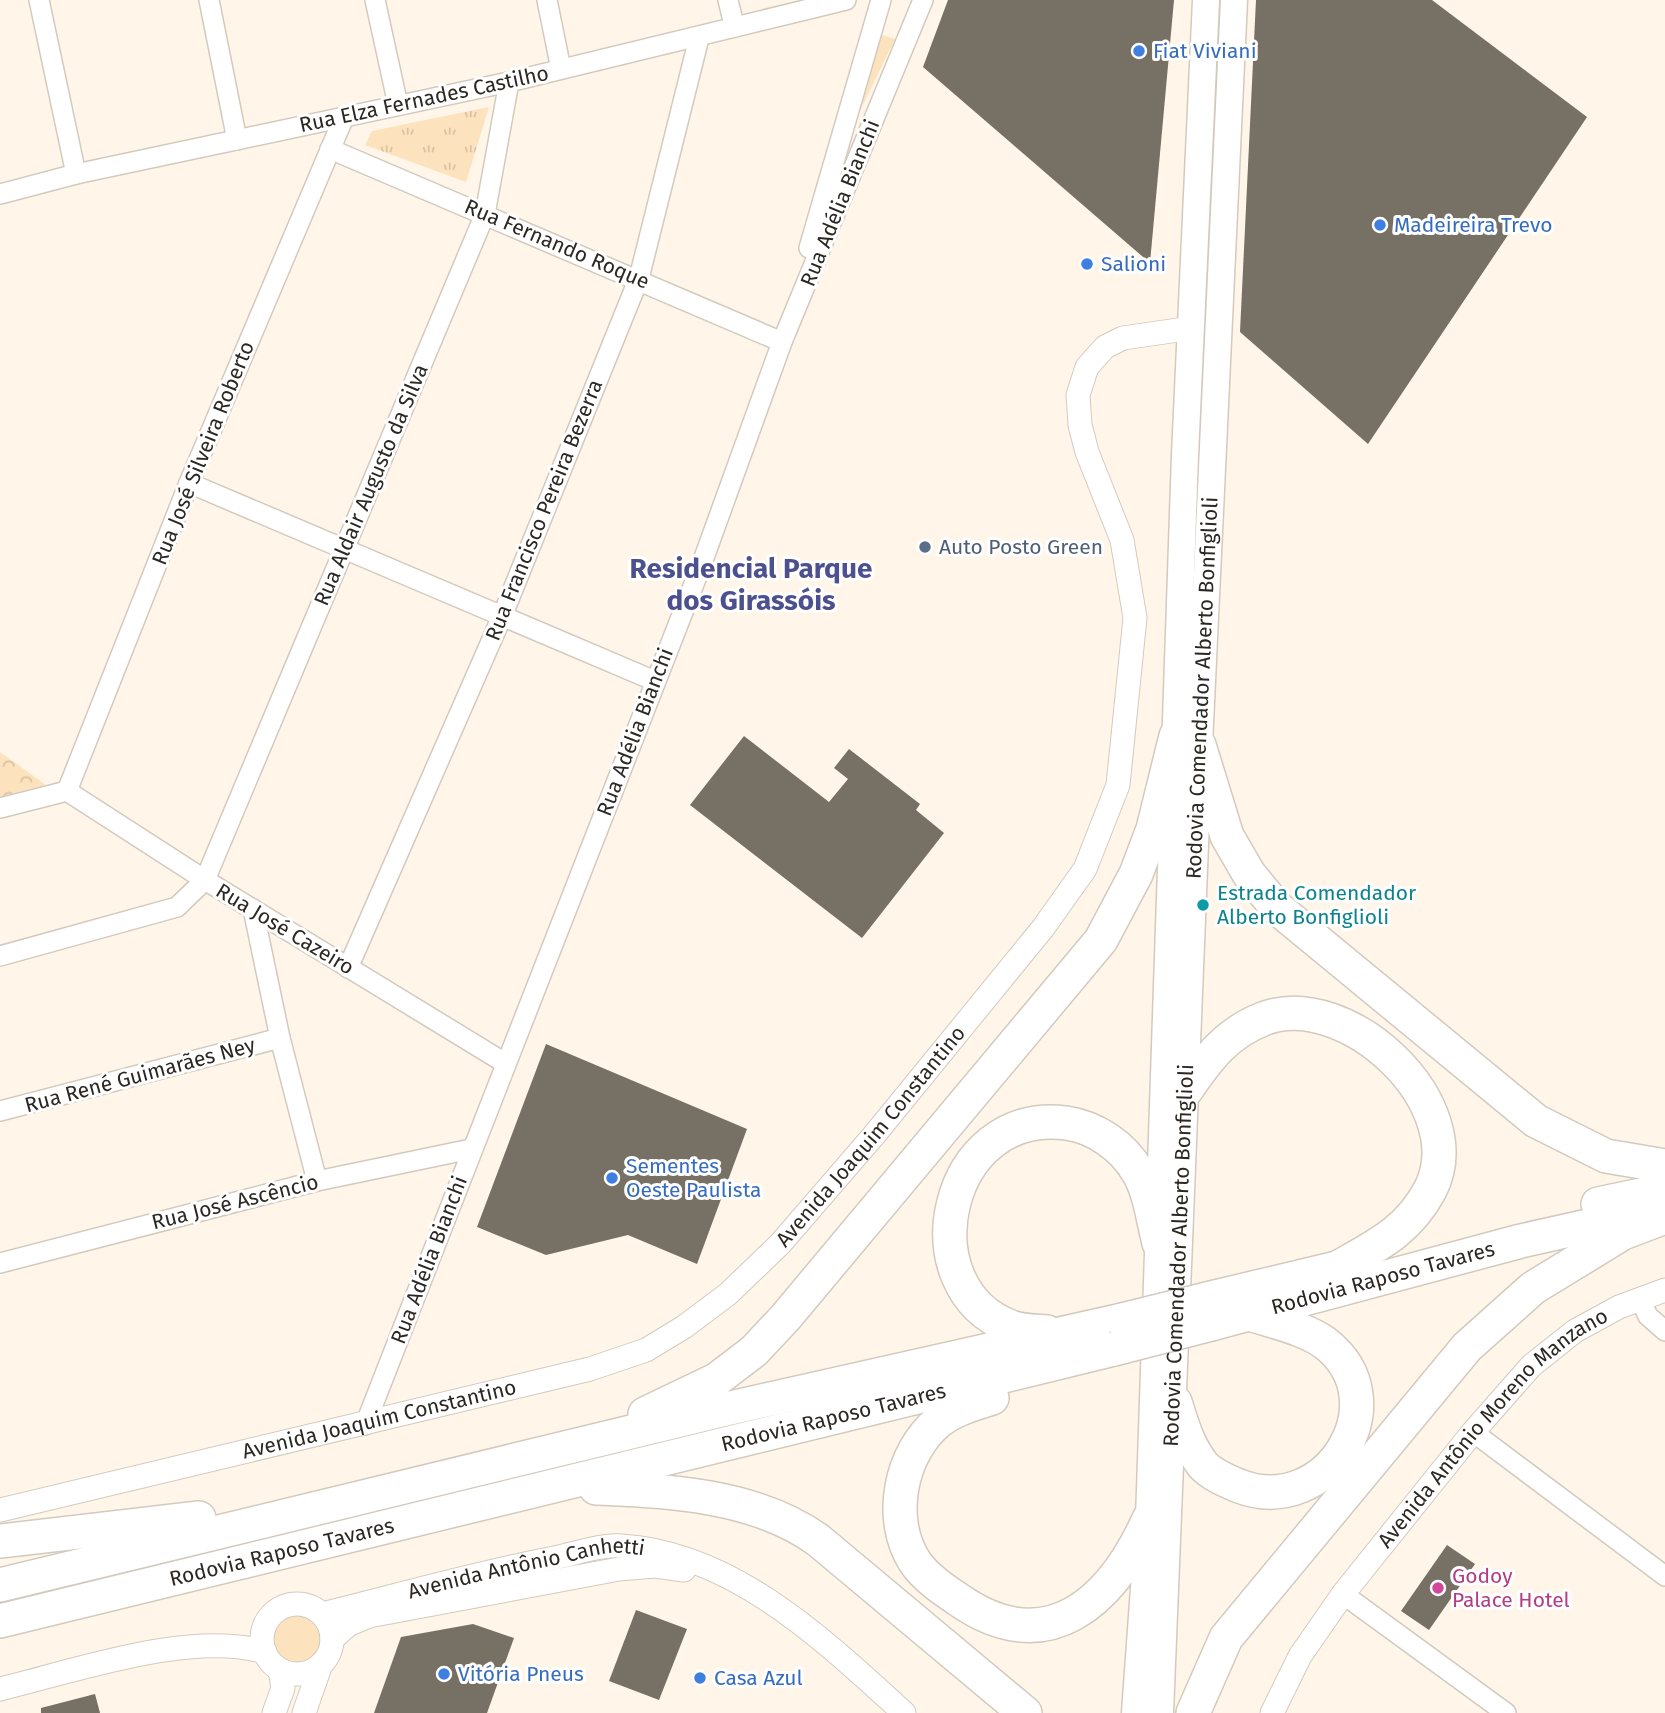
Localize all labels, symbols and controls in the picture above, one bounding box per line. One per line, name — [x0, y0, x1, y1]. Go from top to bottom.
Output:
place label: Fiat Viviani — [1153, 38, 1257, 64]
marker: Fiat Viviani — [1131, 43, 1147, 59]
street label: Rua Elza Fernades Castilho — [297, 60, 551, 138]
street label: Rua Adélia Bianchi — [795, 116, 885, 290]
street label: Rua Fernando Roque — [461, 193, 653, 295]
place label: Madeireira Trevo — [1394, 212, 1552, 238]
marker: Madeireira Trevo — [1372, 217, 1388, 233]
place label: Salioni — [1101, 251, 1166, 277]
marker: Salioni — [1079, 256, 1095, 272]
street label: Rua José Silveira Roberto — [146, 337, 260, 569]
street label: Rua Aldair Augusto da Silva — [308, 360, 434, 610]
street label: Rua Francisco Pereira Bezerra — [480, 376, 608, 644]
street label: Rodovia Comendador Alberto Bonfiglioli — [1181, 496, 1224, 880]
place label: Auto Posto Green — [939, 534, 1103, 560]
marker: Auto Posto Green — [917, 539, 933, 555]
district label: Residencial Parque dos Girassóis — [630, 552, 872, 617]
street label: Rua Adélia Bianchi — [591, 644, 679, 820]
street label: Rua José Cazeiro — [211, 878, 359, 980]
place label: Estrada Comendador Alberto Bonfiglioli — [1217, 880, 1416, 930]
marker: Estrada Comendador Alberto Bonfiglioli — [1195, 897, 1211, 913]
street label: Avenida Joaquim Constantino — [770, 1021, 971, 1252]
street label: Rua René Guimarães Ney — [22, 1032, 259, 1118]
street label: Rodovia Comendador Alberto Bonfiglioli — [1158, 1064, 1199, 1447]
place label: Sementes Oeste Paulista — [626, 1153, 762, 1203]
street label: Rua José Ascêncio — [149, 1169, 321, 1235]
marker: Sementes Oeste Paulista — [604, 1170, 620, 1186]
street label: Rua Adélia Bianchi — [385, 1172, 473, 1348]
street label: Rodovia Raposo Tavares — [1268, 1236, 1498, 1320]
street label: Avenida Antônio Moreno Manzano — [1372, 1303, 1612, 1553]
street label: Avenida Joaquim Constantino — [240, 1374, 519, 1465]
street label: Rodovia Raposo Tavares — [719, 1378, 949, 1457]
street label: Rodovia Raposo Tavares — [167, 1512, 397, 1592]
street label: Avenida Antônio Canhetti — [405, 1533, 647, 1605]
place label: Godoy Palace Hotel — [1452, 1563, 1570, 1613]
marker: Godoy Palace Hotel — [1430, 1580, 1446, 1596]
place label: Vitória Pneus — [458, 1661, 584, 1687]
place label: Casa Azul — [714, 1665, 803, 1691]
marker: Vitória Pneus — [436, 1666, 452, 1682]
marker: Casa Azul — [692, 1670, 708, 1686]

